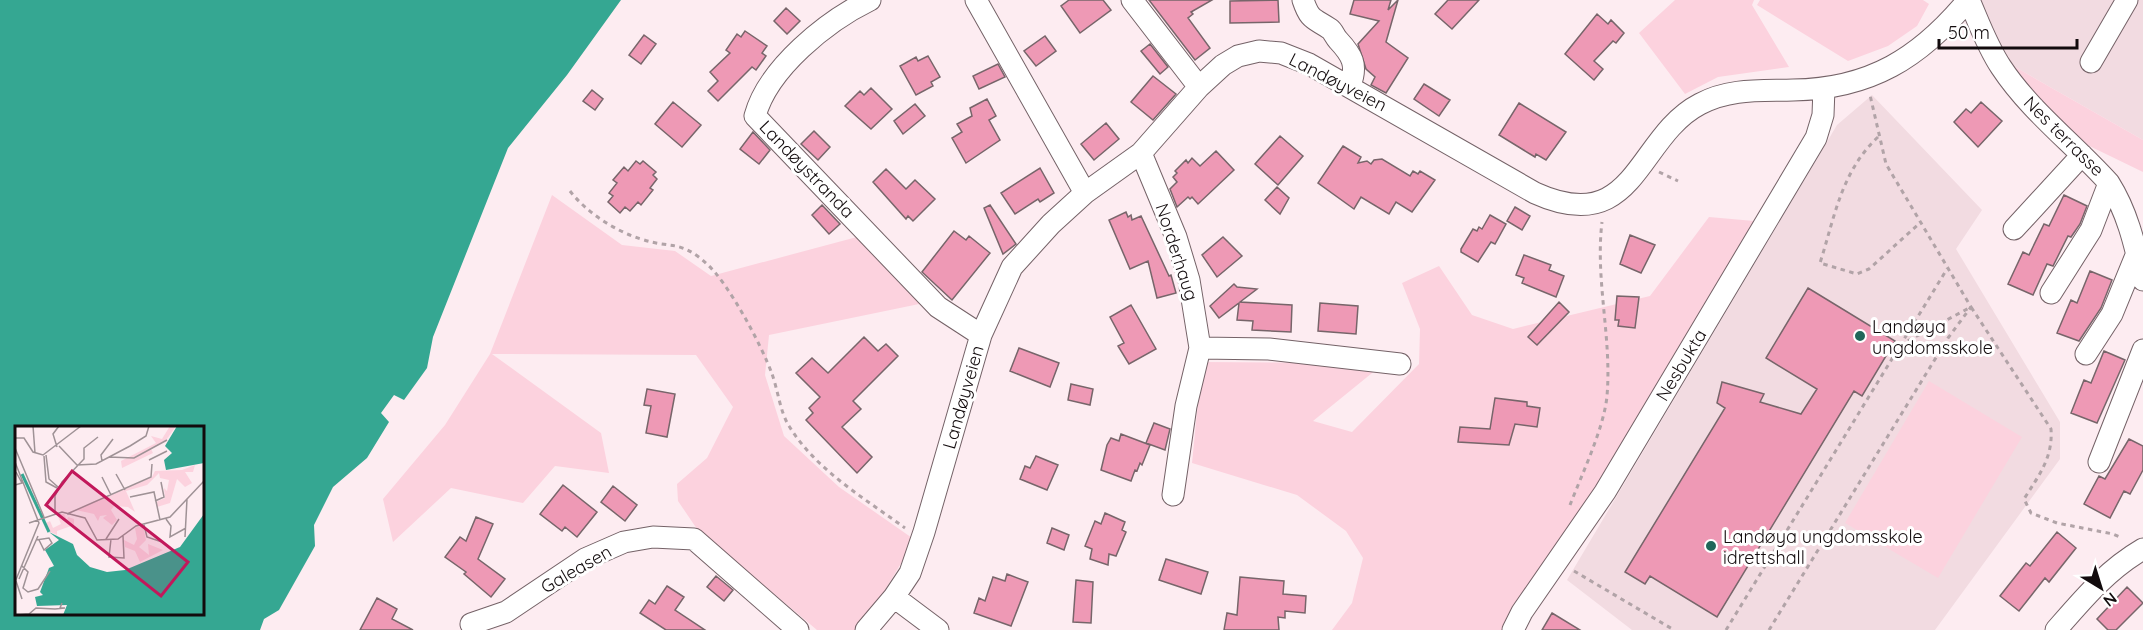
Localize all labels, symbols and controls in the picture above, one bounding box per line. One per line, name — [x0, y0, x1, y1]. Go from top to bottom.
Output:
scale bar — [1939, 12, 2077, 50]
text: 50 m — [1948, 21, 1990, 44]
street label: Landøyveien — [1285, 47, 1391, 117]
street label: Nes terrasse — [2019, 91, 2109, 181]
street label: Landøystranda — [755, 115, 859, 223]
street label: Norderhaug — [1150, 201, 1204, 303]
place label: Landøya ungdomsskole — [1872, 315, 1993, 359]
street label: Nesbukta — [1651, 325, 1711, 405]
marker: Landøya ungdomsskole — [1853, 329, 1867, 343]
street label: Landøyveien — [937, 342, 989, 452]
inset map — [15, 426, 204, 615]
place label: Landøya ungdomsskole idrettshall — [1723, 525, 1923, 569]
marker: Landøya ungdomsskole idrettshall — [1704, 539, 1718, 553]
street label: Galeasen — [537, 540, 615, 598]
north arrow — [2071, 558, 2131, 618]
text: N — [2099, 588, 2121, 611]

